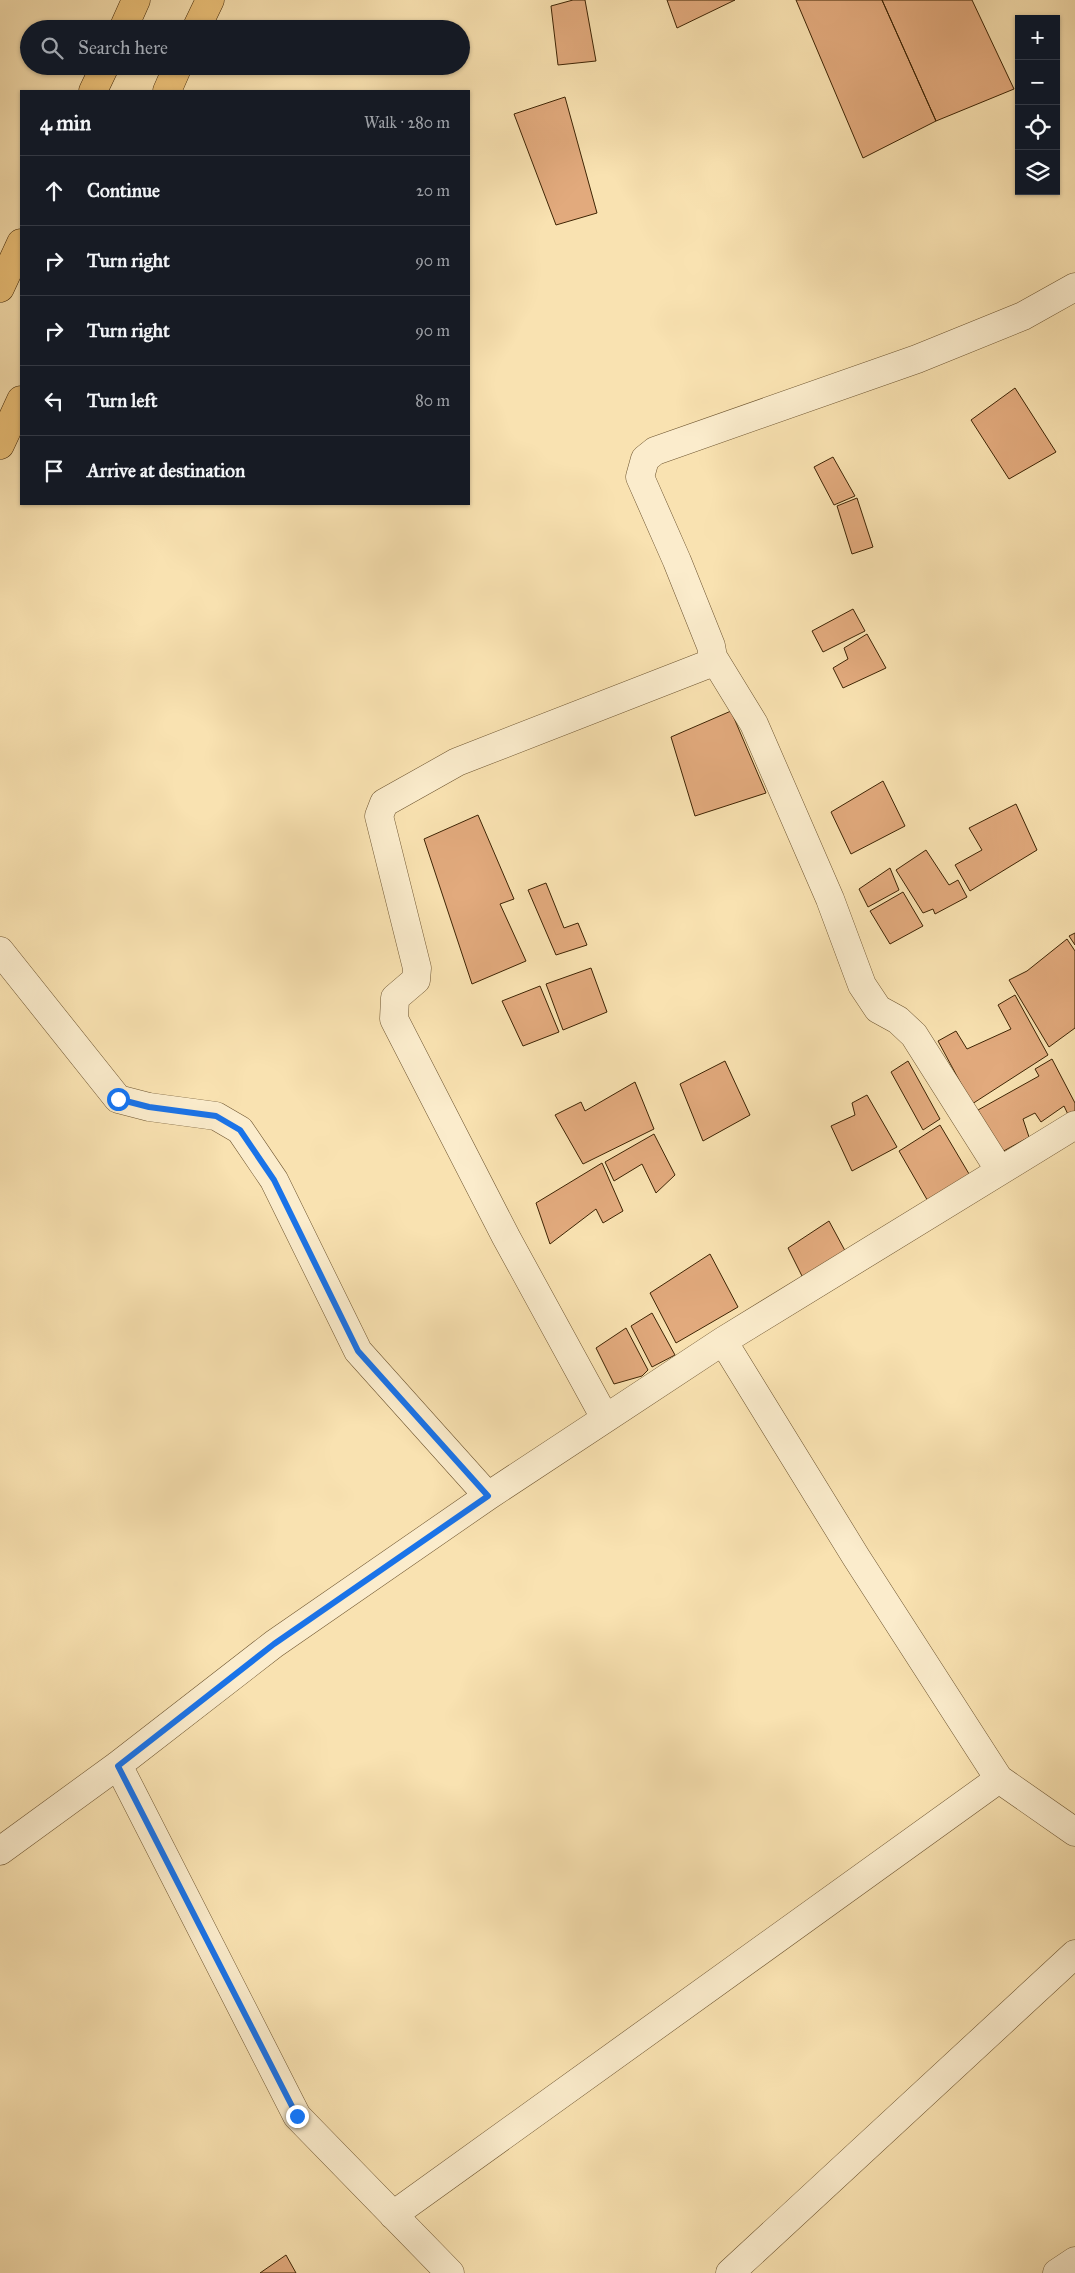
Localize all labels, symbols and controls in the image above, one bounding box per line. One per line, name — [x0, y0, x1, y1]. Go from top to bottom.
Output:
map controls — [1015, 15, 1060, 195]
button: + — [1015, 15, 1060, 60]
search box — [20, 20, 470, 75]
icon: search — [38, 34, 66, 62]
text: Search here — [78, 36, 168, 59]
button: − — [1015, 60, 1060, 105]
button: locate — [1015, 105, 1060, 150]
text: 4 min — [40, 110, 91, 136]
text: Walk · 280 m — [364, 113, 450, 132]
button: layers — [1015, 150, 1060, 195]
icon: ahead — [40, 177, 68, 205]
text: Continue — [87, 179, 160, 202]
text: 20 m — [416, 181, 450, 200]
icon: right — [40, 247, 68, 275]
text: Turn right — [87, 249, 170, 272]
text: 90 m — [415, 251, 450, 270]
icon: right — [40, 317, 68, 345]
text: Turn right — [87, 319, 170, 342]
text: 90 m — [415, 321, 450, 340]
icon: left — [40, 387, 68, 415]
text: Turn left — [87, 389, 157, 412]
text: 80 m — [415, 391, 450, 410]
icon: arrive — [40, 457, 68, 485]
text: Arrive at destination — [87, 459, 245, 482]
route start — [107, 1088, 130, 1111]
route end — [286, 2105, 309, 2128]

